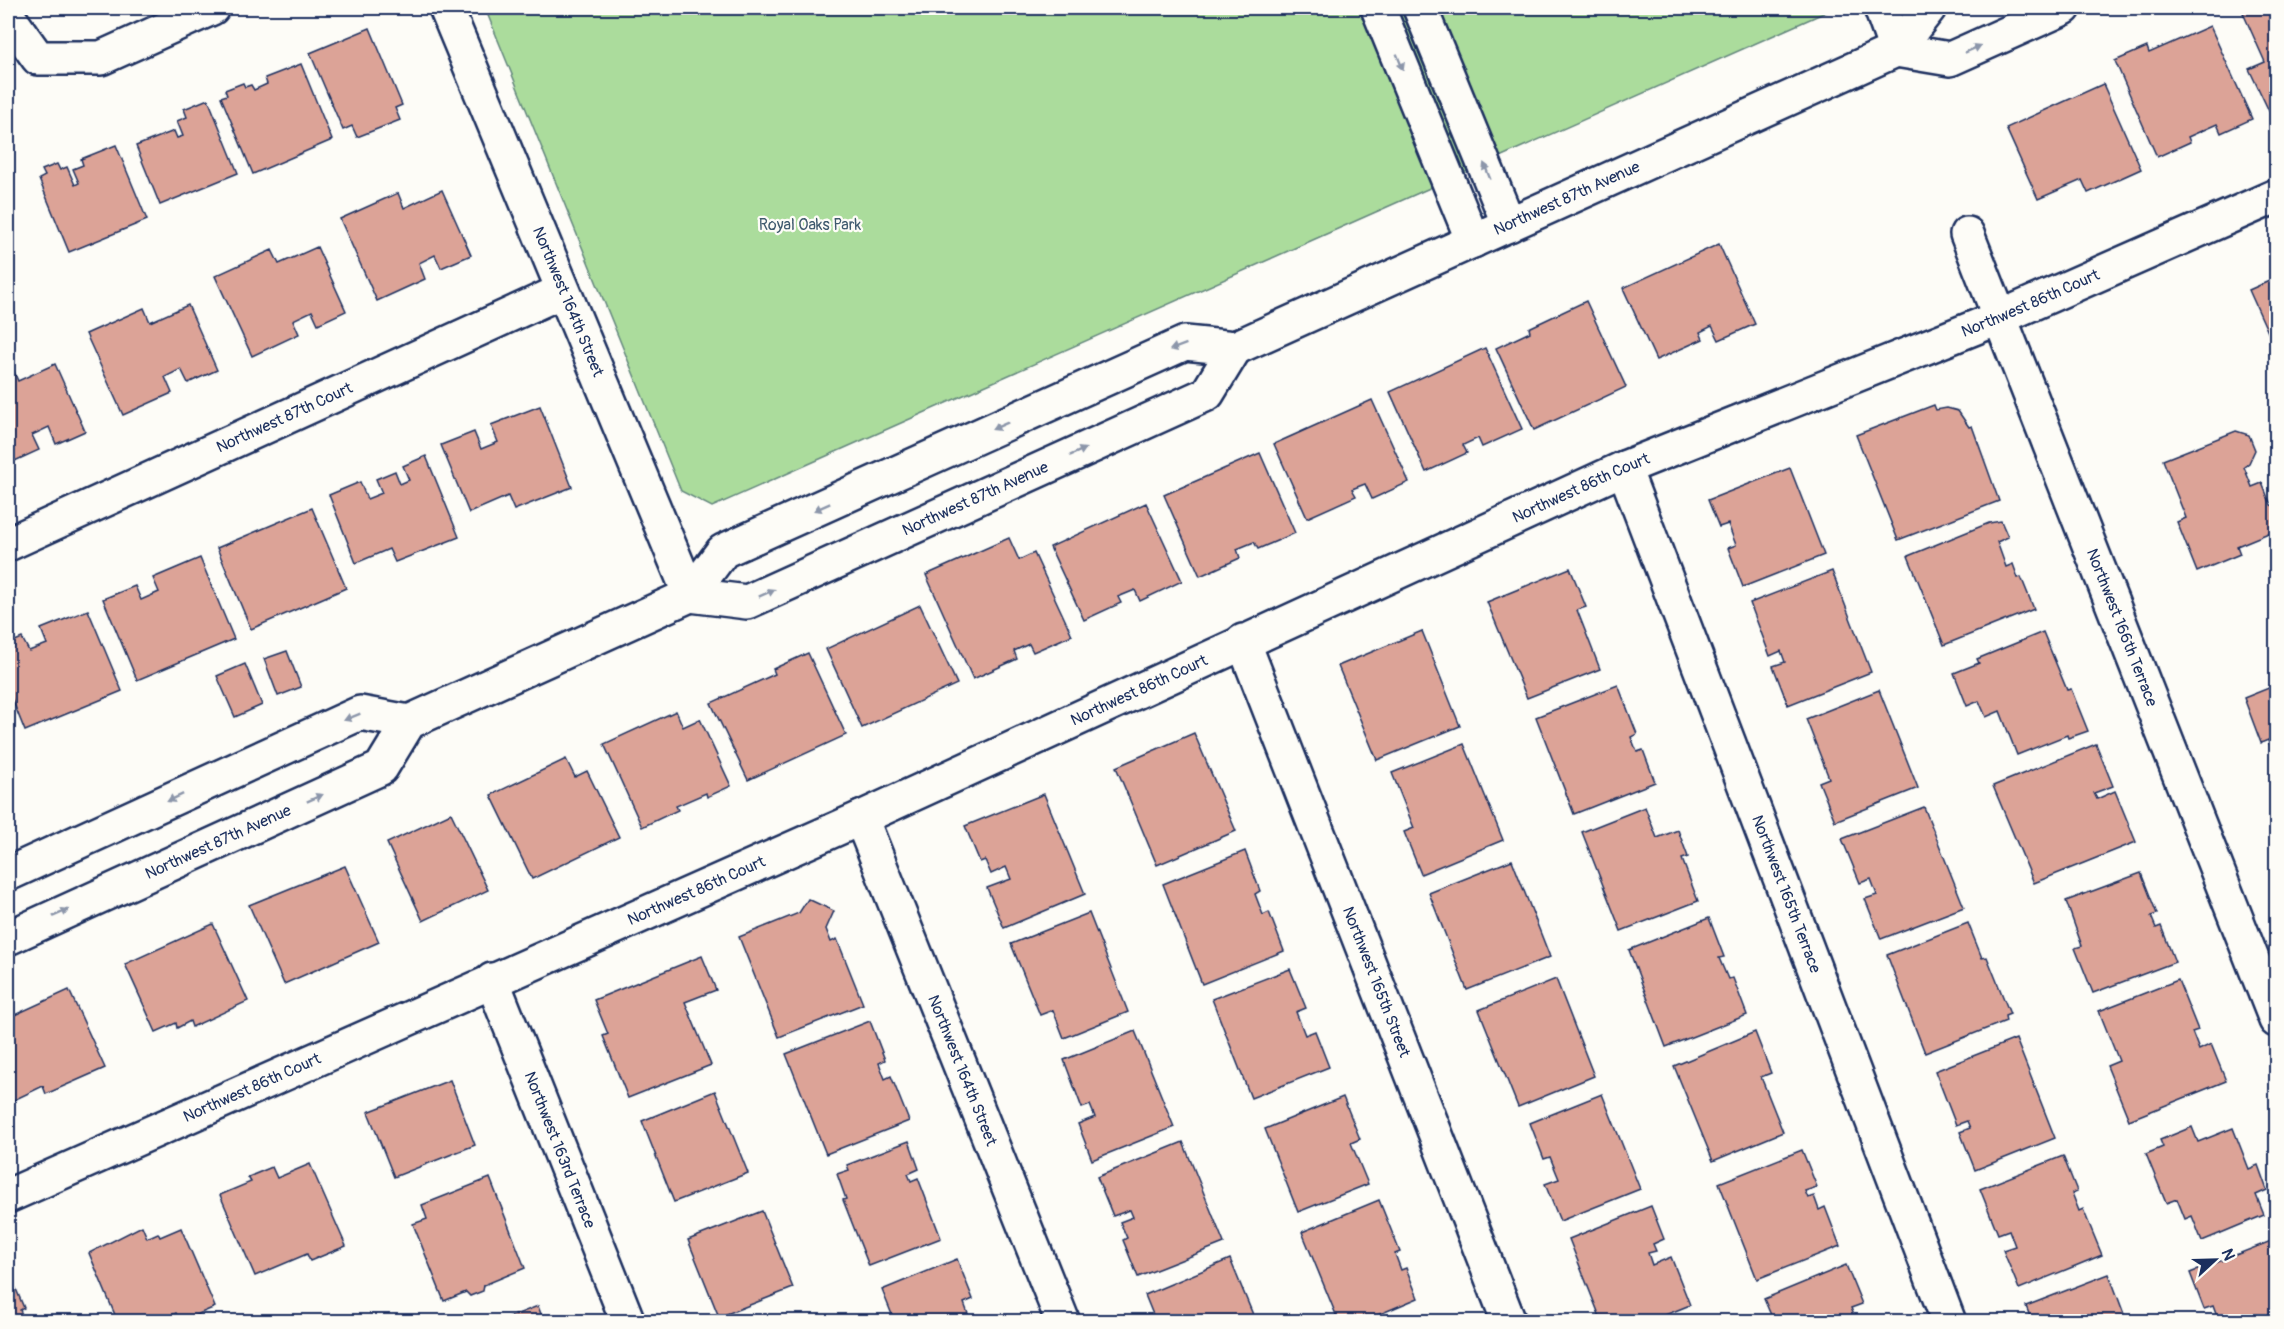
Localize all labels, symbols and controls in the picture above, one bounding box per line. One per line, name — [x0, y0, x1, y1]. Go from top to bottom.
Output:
one-way arrow — [1964, 43, 1982, 53]
one-way arrow — [1395, 53, 1405, 71]
street label: Northwest 87th Avenue — [1491, 157, 1643, 240]
one-way arrow — [1482, 162, 1491, 180]
park label: Royal Oaks Park — [759, 215, 861, 235]
street label: Northwest 164th Street — [528, 224, 608, 380]
street label: Northwest 86th Court — [1958, 265, 2103, 342]
one-way arrow — [1169, 343, 1187, 352]
street label: Northwest 87th Court — [213, 378, 356, 457]
one-way arrow — [992, 422, 1009, 431]
one-way arrow — [1070, 448, 1087, 457]
street label: Northwest 86th Court — [1509, 449, 1653, 528]
street label: Northwest 87th Avenue — [899, 457, 1052, 540]
one-way arrow — [814, 502, 831, 511]
street label: Northwest 166th Terrace — [2082, 546, 2162, 710]
one-way arrow — [758, 589, 775, 598]
street label: Northwest 86th Court — [1067, 650, 1211, 730]
one-way arrow — [343, 712, 361, 722]
one-way arrow — [306, 793, 323, 802]
one-way arrow — [167, 794, 184, 803]
street label: Northwest 87th Avenue — [142, 800, 294, 884]
street label: Northwest 165th Terrace — [1747, 812, 1825, 976]
street label: Northwest 86th Court — [625, 851, 769, 930]
street label: Northwest 165th Street — [1338, 904, 1415, 1061]
one-way arrow — [52, 909, 69, 918]
street label: Northwest 164th Street — [923, 992, 1002, 1149]
street label: Northwest 86th Court — [180, 1048, 325, 1127]
street label: Northwest 163rd Terrace — [519, 1069, 600, 1231]
north arrow — [2185, 1230, 2245, 1290]
text: N — [2217, 1246, 2239, 1264]

